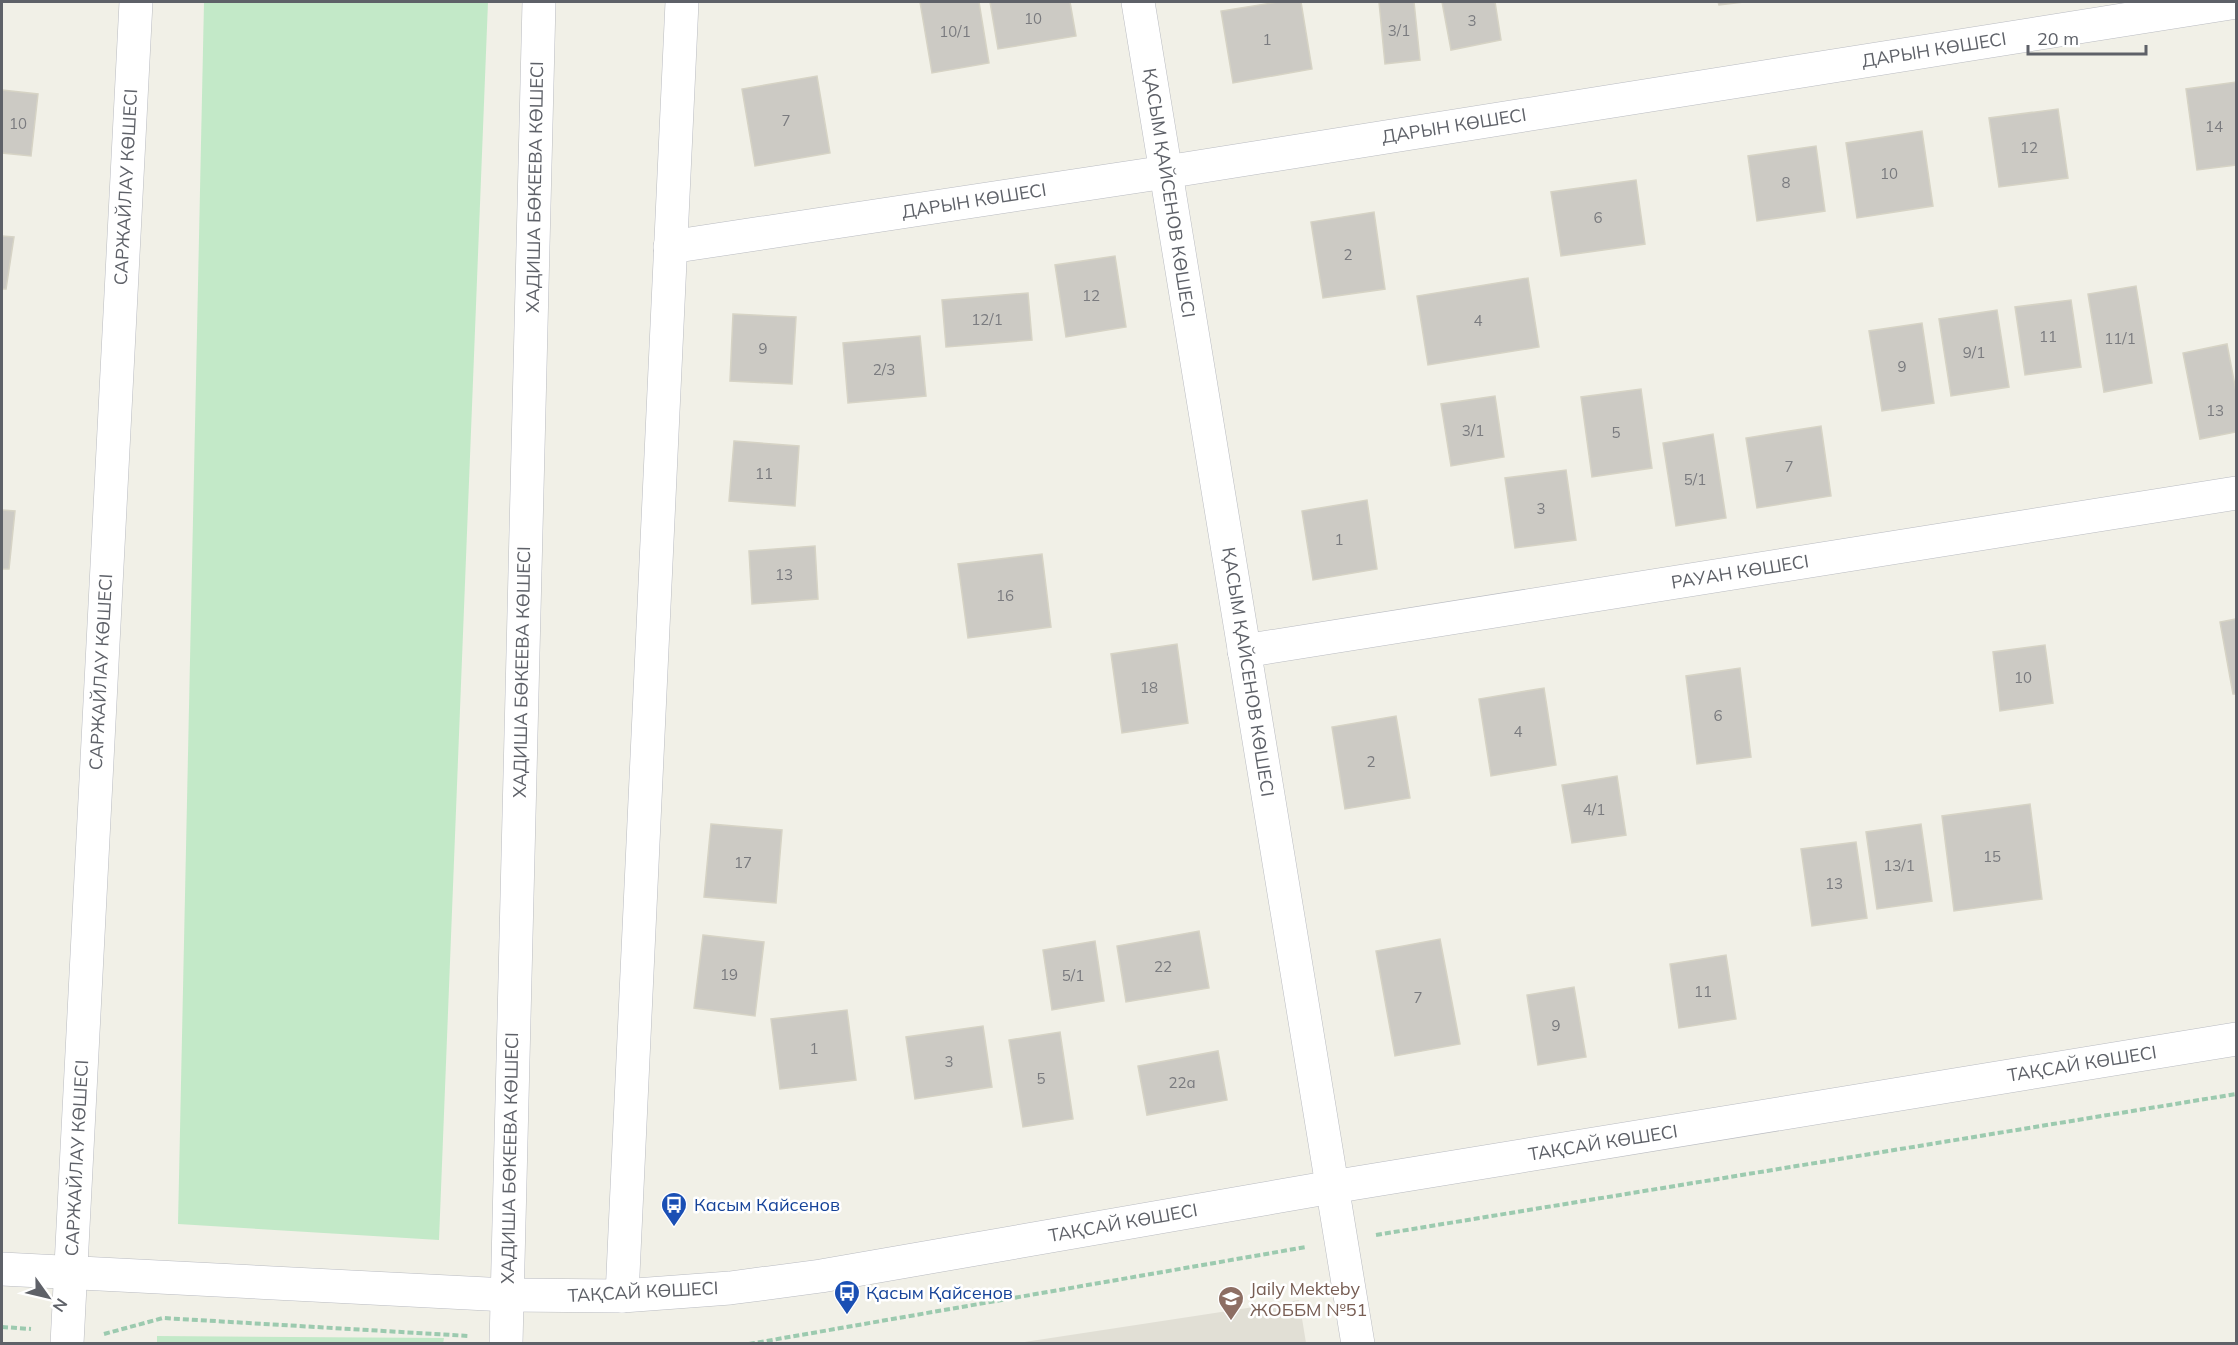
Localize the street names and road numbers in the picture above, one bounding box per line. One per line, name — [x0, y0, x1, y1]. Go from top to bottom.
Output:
street label: ДАРЫН КӨШЕСІ — [1860, 27, 2008, 72]
street label: ХАДИША БӨКЕЕВА КӨШЕСІ — [521, 61, 548, 313]
street label: ҚАСЫМ ҚАЙСЕНОВ КӨШЕСІ — [1138, 66, 1201, 319]
street label: САРЖАЙЛАУ КӨШЕСІ — [109, 88, 142, 286]
street label: ДАРЫН КӨШЕСІ — [1380, 103, 1528, 148]
street label: ДАРЫН КӨШЕСІ — [900, 178, 1048, 223]
street label: ҚАСЫМ ҚАЙСЕНОВ КӨШЕСІ — [1217, 545, 1280, 798]
street label: ХАДИША БӨКЕЕВА КӨШЕСІ — [508, 546, 535, 798]
street label: РАУАН КӨШЕСІ — [1670, 549, 1810, 594]
street label: САРЖАЙЛАУ КӨШЕСІ — [84, 573, 117, 771]
street label: ХАДИША БӨКЕЕВА КӨШЕСІ — [496, 1032, 523, 1284]
street label: ТАҚСАЙ КӨШЕСІ — [2006, 1040, 2158, 1087]
street label: САРЖАЙЛАУ КӨШЕСІ — [60, 1059, 93, 1257]
street label: ТАҚСАЙ КӨШЕСІ — [1527, 1119, 1679, 1166]
street label: ТАҚСАЙ КӨШЕСІ — [1047, 1198, 1199, 1247]
street label: ТАҚСАЙ КӨШЕСІ — [567, 1276, 719, 1307]

